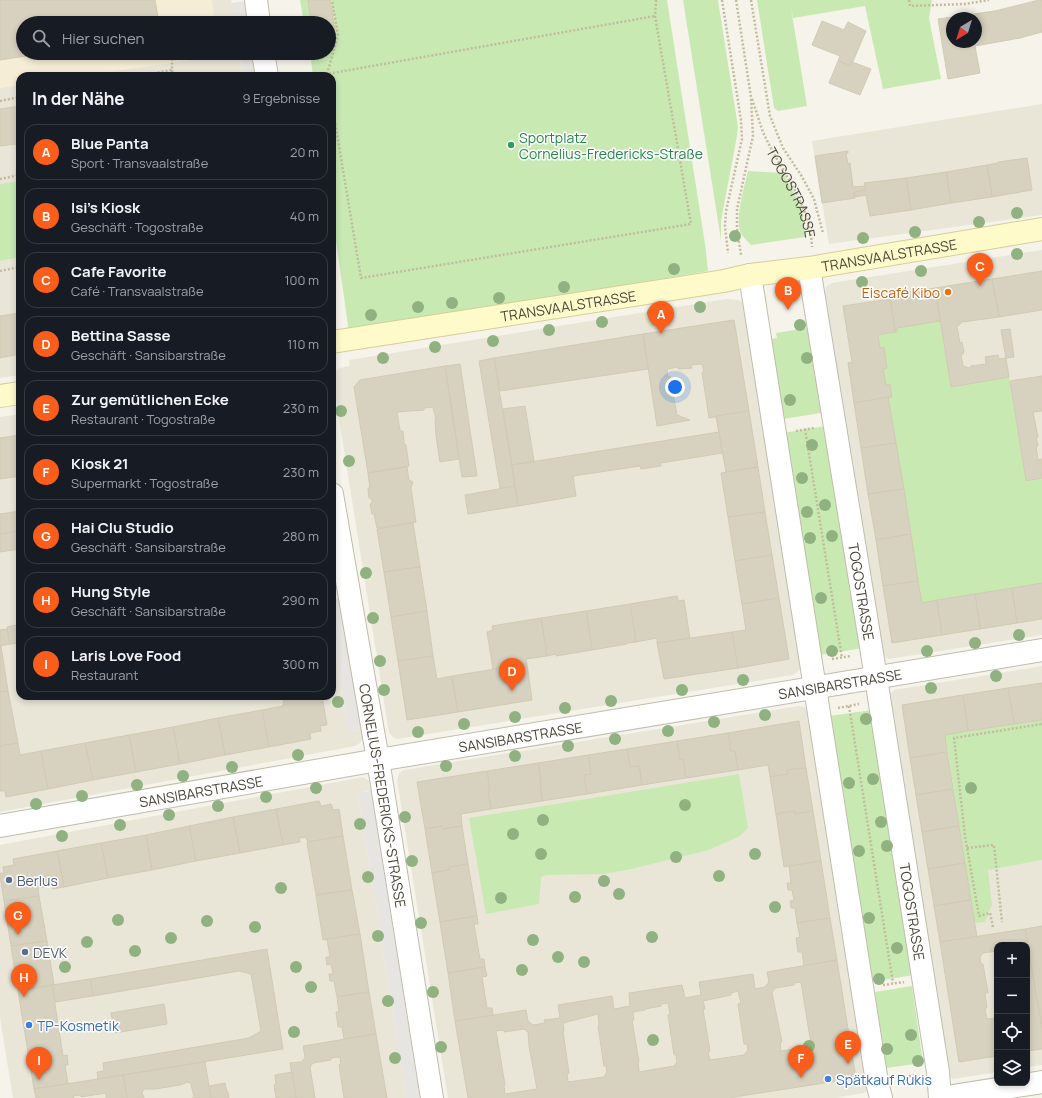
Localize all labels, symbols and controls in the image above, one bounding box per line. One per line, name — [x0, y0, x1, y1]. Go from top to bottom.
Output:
north arrow — [946, 12, 982, 48]
search box — [16, 16, 336, 60]
icon: search — [30, 27, 52, 49]
text: Hier suchen — [62, 28, 144, 49]
text: In der Nähe — [32, 87, 125, 110]
text: 9 Ergebnisse — [243, 89, 320, 107]
place label: Sportplatz Cornelius-Fredericks-Straße — [519, 128, 703, 163]
text: Blue Panta — [71, 133, 149, 154]
marker: Sportplatz Cornelius-Fredericks-Straße — [506, 140, 516, 150]
text: A — [42, 143, 50, 161]
text: 20 m — [290, 143, 319, 161]
street label: TOGOSTRASSE — [763, 144, 821, 239]
text: Sport · Transvaalstraße — [71, 154, 208, 172]
text: Isi's Kiosk — [71, 197, 140, 218]
text: B — [42, 207, 50, 225]
text: 40 m — [290, 207, 319, 225]
text: Geschäft · Togostraße — [71, 218, 203, 236]
street label: TRANSVAALSTRASSE — [820, 234, 958, 275]
pin: C — [967, 253, 993, 286]
text: Cafe Favorite — [71, 261, 167, 282]
text: C — [41, 271, 51, 289]
text: 100 m — [284, 271, 319, 289]
pin: B — [775, 277, 801, 310]
text: Café · Transvaalstraße — [71, 282, 204, 300]
place label: Eiscafé Kibo — [862, 283, 940, 302]
street label: TRANSVAALSTRASSE — [499, 285, 637, 325]
marker: Eiscafé Kibo — [943, 287, 953, 297]
pin: A — [648, 301, 674, 334]
text: Bettina Sasse — [71, 325, 171, 346]
text: D — [41, 335, 51, 353]
text: 110 m — [287, 335, 319, 353]
text: Geschäft · Sansibarstraße — [71, 346, 226, 364]
your location — [665, 377, 685, 397]
text: Zur gemütlichen Ecke — [71, 389, 229, 410]
text: E — [42, 399, 50, 417]
text: 230 m — [283, 399, 319, 417]
text: Restaurant · Togostraße — [71, 410, 215, 428]
text: Kiosk 21 — [71, 453, 129, 474]
text: F — [43, 463, 49, 481]
text: 230 m — [283, 463, 319, 481]
text: Supermarkt · Togostraße — [71, 474, 218, 492]
text: Hai Clu Studio — [71, 517, 174, 538]
text: G — [41, 527, 51, 545]
text: 280 m — [282, 527, 319, 545]
text: Geschäft · Sansibarstraße — [71, 538, 226, 556]
street label: TOGOSTRASSE — [845, 542, 879, 642]
text: Hung Style — [71, 581, 151, 602]
text: H — [41, 591, 51, 609]
text: 290 m — [282, 591, 319, 609]
text: Geschäft · Sansibarstraße — [71, 602, 226, 620]
text: Laris Love Food — [71, 645, 181, 666]
text: I — [44, 655, 48, 673]
text: 300 m — [282, 655, 319, 673]
pin: D — [499, 658, 525, 691]
street label: SANSIBARSTRASSE — [777, 664, 903, 703]
text: Restaurant — [71, 666, 138, 684]
street label: CORNELIUS-FREDERICKS-STRASSE — [355, 682, 411, 909]
street label: SANSIBARSTRASSE — [457, 717, 584, 756]
street label: SANSIBARSTRASSE — [138, 771, 264, 811]
street label: TOGOSTRASSE — [896, 862, 930, 962]
place label: Berlus — [17, 871, 58, 890]
marker: Berlus — [4, 875, 14, 885]
pin: G — [5, 902, 31, 935]
map controls — [994, 942, 1030, 1086]
button: + — [994, 942, 1030, 978]
place label: DEVK — [33, 943, 68, 962]
marker: DEVK — [20, 947, 30, 957]
pin: H — [11, 964, 37, 997]
button: − — [994, 978, 1030, 1014]
button: locate — [994, 1014, 1030, 1050]
place label: TP-Kosmetik — [37, 1016, 120, 1035]
marker: TP-Kosmetik — [24, 1020, 34, 1030]
pin: E — [835, 1031, 861, 1064]
pin: F — [788, 1045, 814, 1078]
pin: I — [26, 1047, 52, 1080]
button: layers — [994, 1050, 1030, 1086]
place label: Spätkauf Rukis — [836, 1070, 932, 1089]
marker: Spätkauf Rukis — [823, 1074, 833, 1084]

